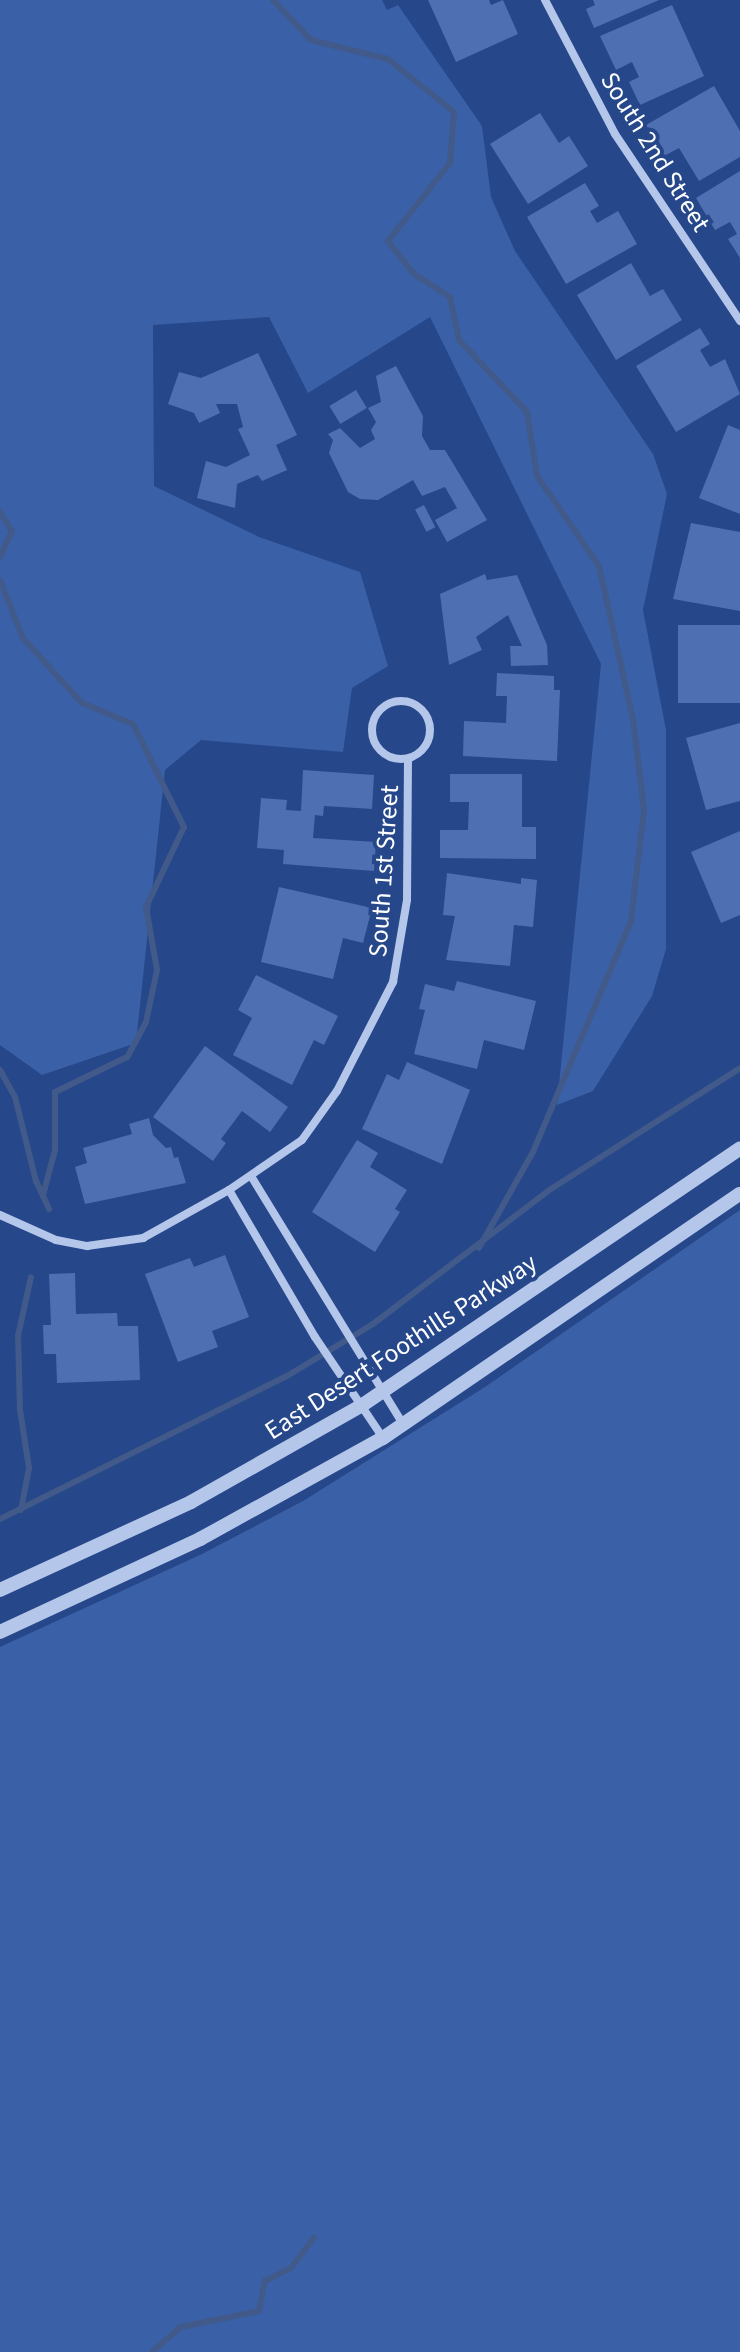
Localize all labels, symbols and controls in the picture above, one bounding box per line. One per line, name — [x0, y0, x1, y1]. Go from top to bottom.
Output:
street label: South 2nd Street — [594, 66, 716, 238]
street label: South 1st Street — [362, 784, 406, 958]
street label: East Desert Foothills Parkway — [259, 1247, 543, 1447]

